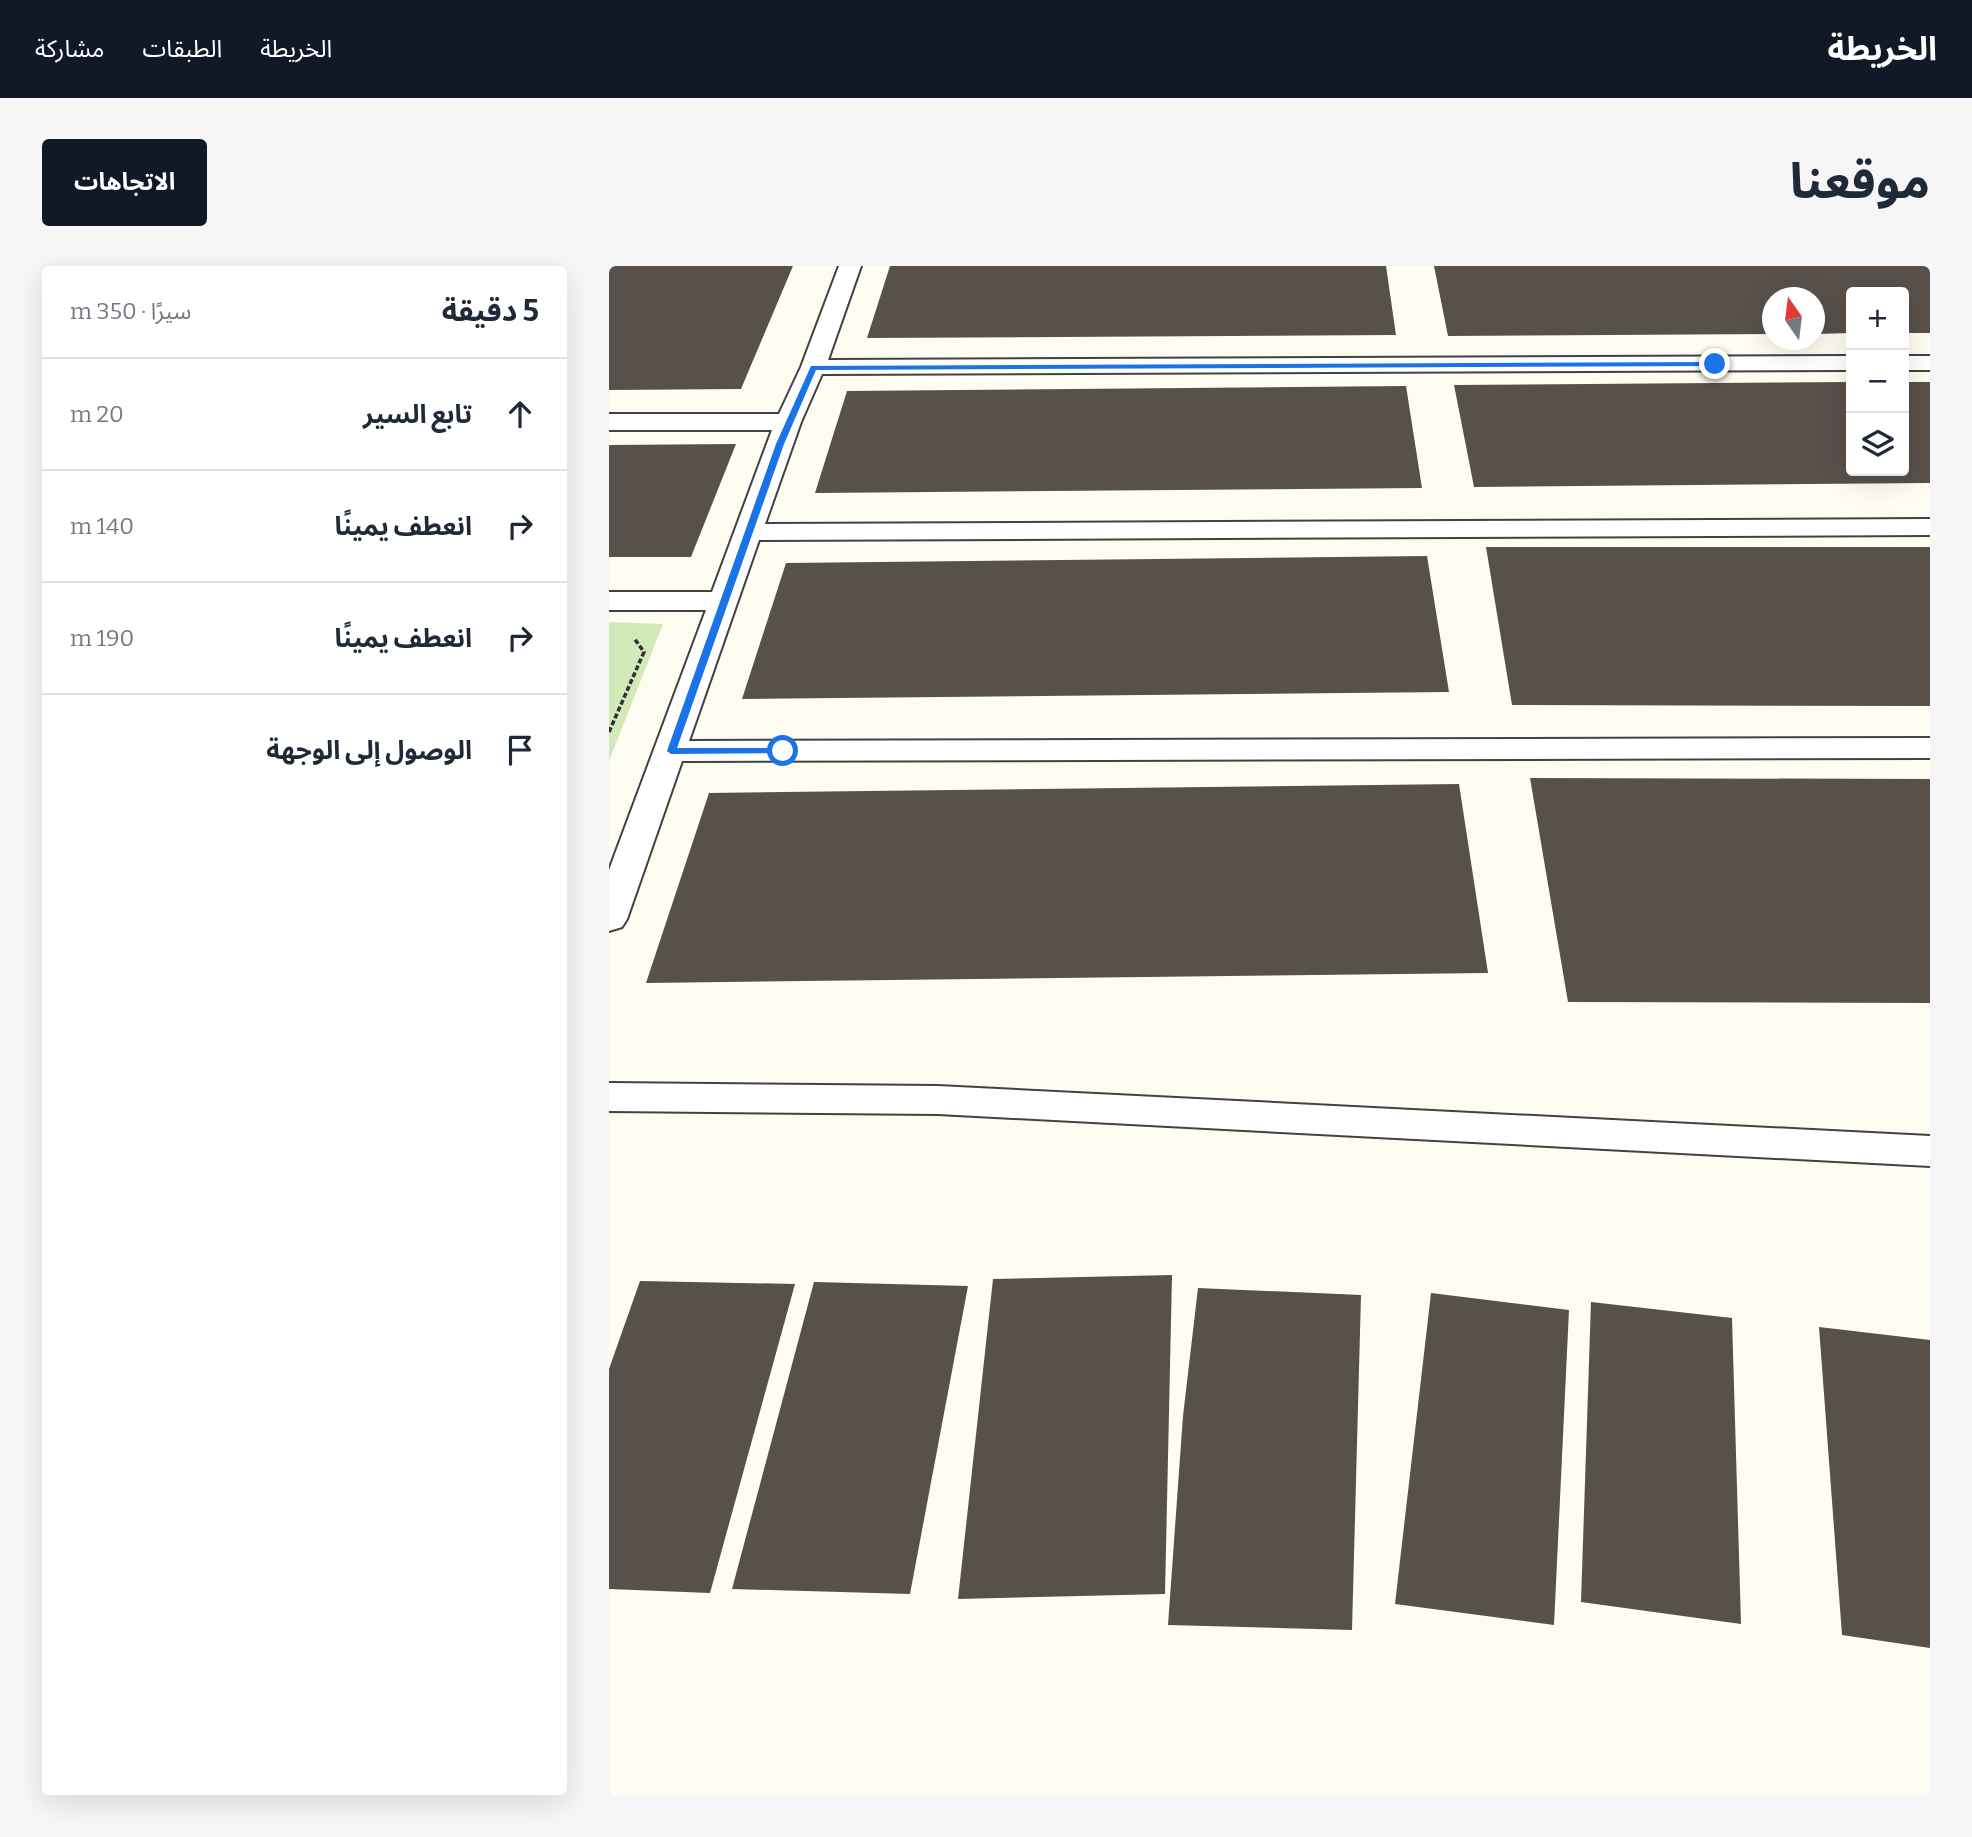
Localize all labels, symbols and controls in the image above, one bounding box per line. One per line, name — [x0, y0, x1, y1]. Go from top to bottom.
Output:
text: الخريطة — [1827, 29, 1937, 69]
text: مشاركة — [35, 35, 104, 63]
text: الطبقات — [142, 35, 222, 63]
text: الخريطة — [260, 35, 332, 63]
button: الاتجاهات — [42, 139, 207, 226]
text: موقعنا — [1790, 152, 1930, 211]
north arrow — [1762, 287, 1825, 350]
map controls — [1846, 287, 1909, 476]
button: + — [1846, 287, 1909, 350]
text: 5 دقيقة — [442, 293, 539, 329]
text: سيرًا · 350 m — [70, 297, 191, 325]
route end — [1699, 348, 1730, 379]
button: − — [1846, 350, 1909, 413]
icon: ahead — [501, 395, 539, 433]
text: تابع السير — [363, 399, 472, 430]
text: 20 m — [70, 400, 124, 428]
button: layers — [1846, 413, 1909, 476]
icon: right — [501, 507, 539, 545]
text: انعطف يمينًا — [334, 511, 472, 542]
text: 140 m — [70, 512, 134, 540]
icon: right — [501, 619, 539, 657]
text: انعطف يمينًا — [334, 623, 472, 654]
text: 190 m — [70, 624, 134, 652]
icon: arrive — [501, 731, 539, 769]
text: الوصول إلى الوجهة — [266, 735, 472, 766]
route start — [767, 735, 798, 766]

